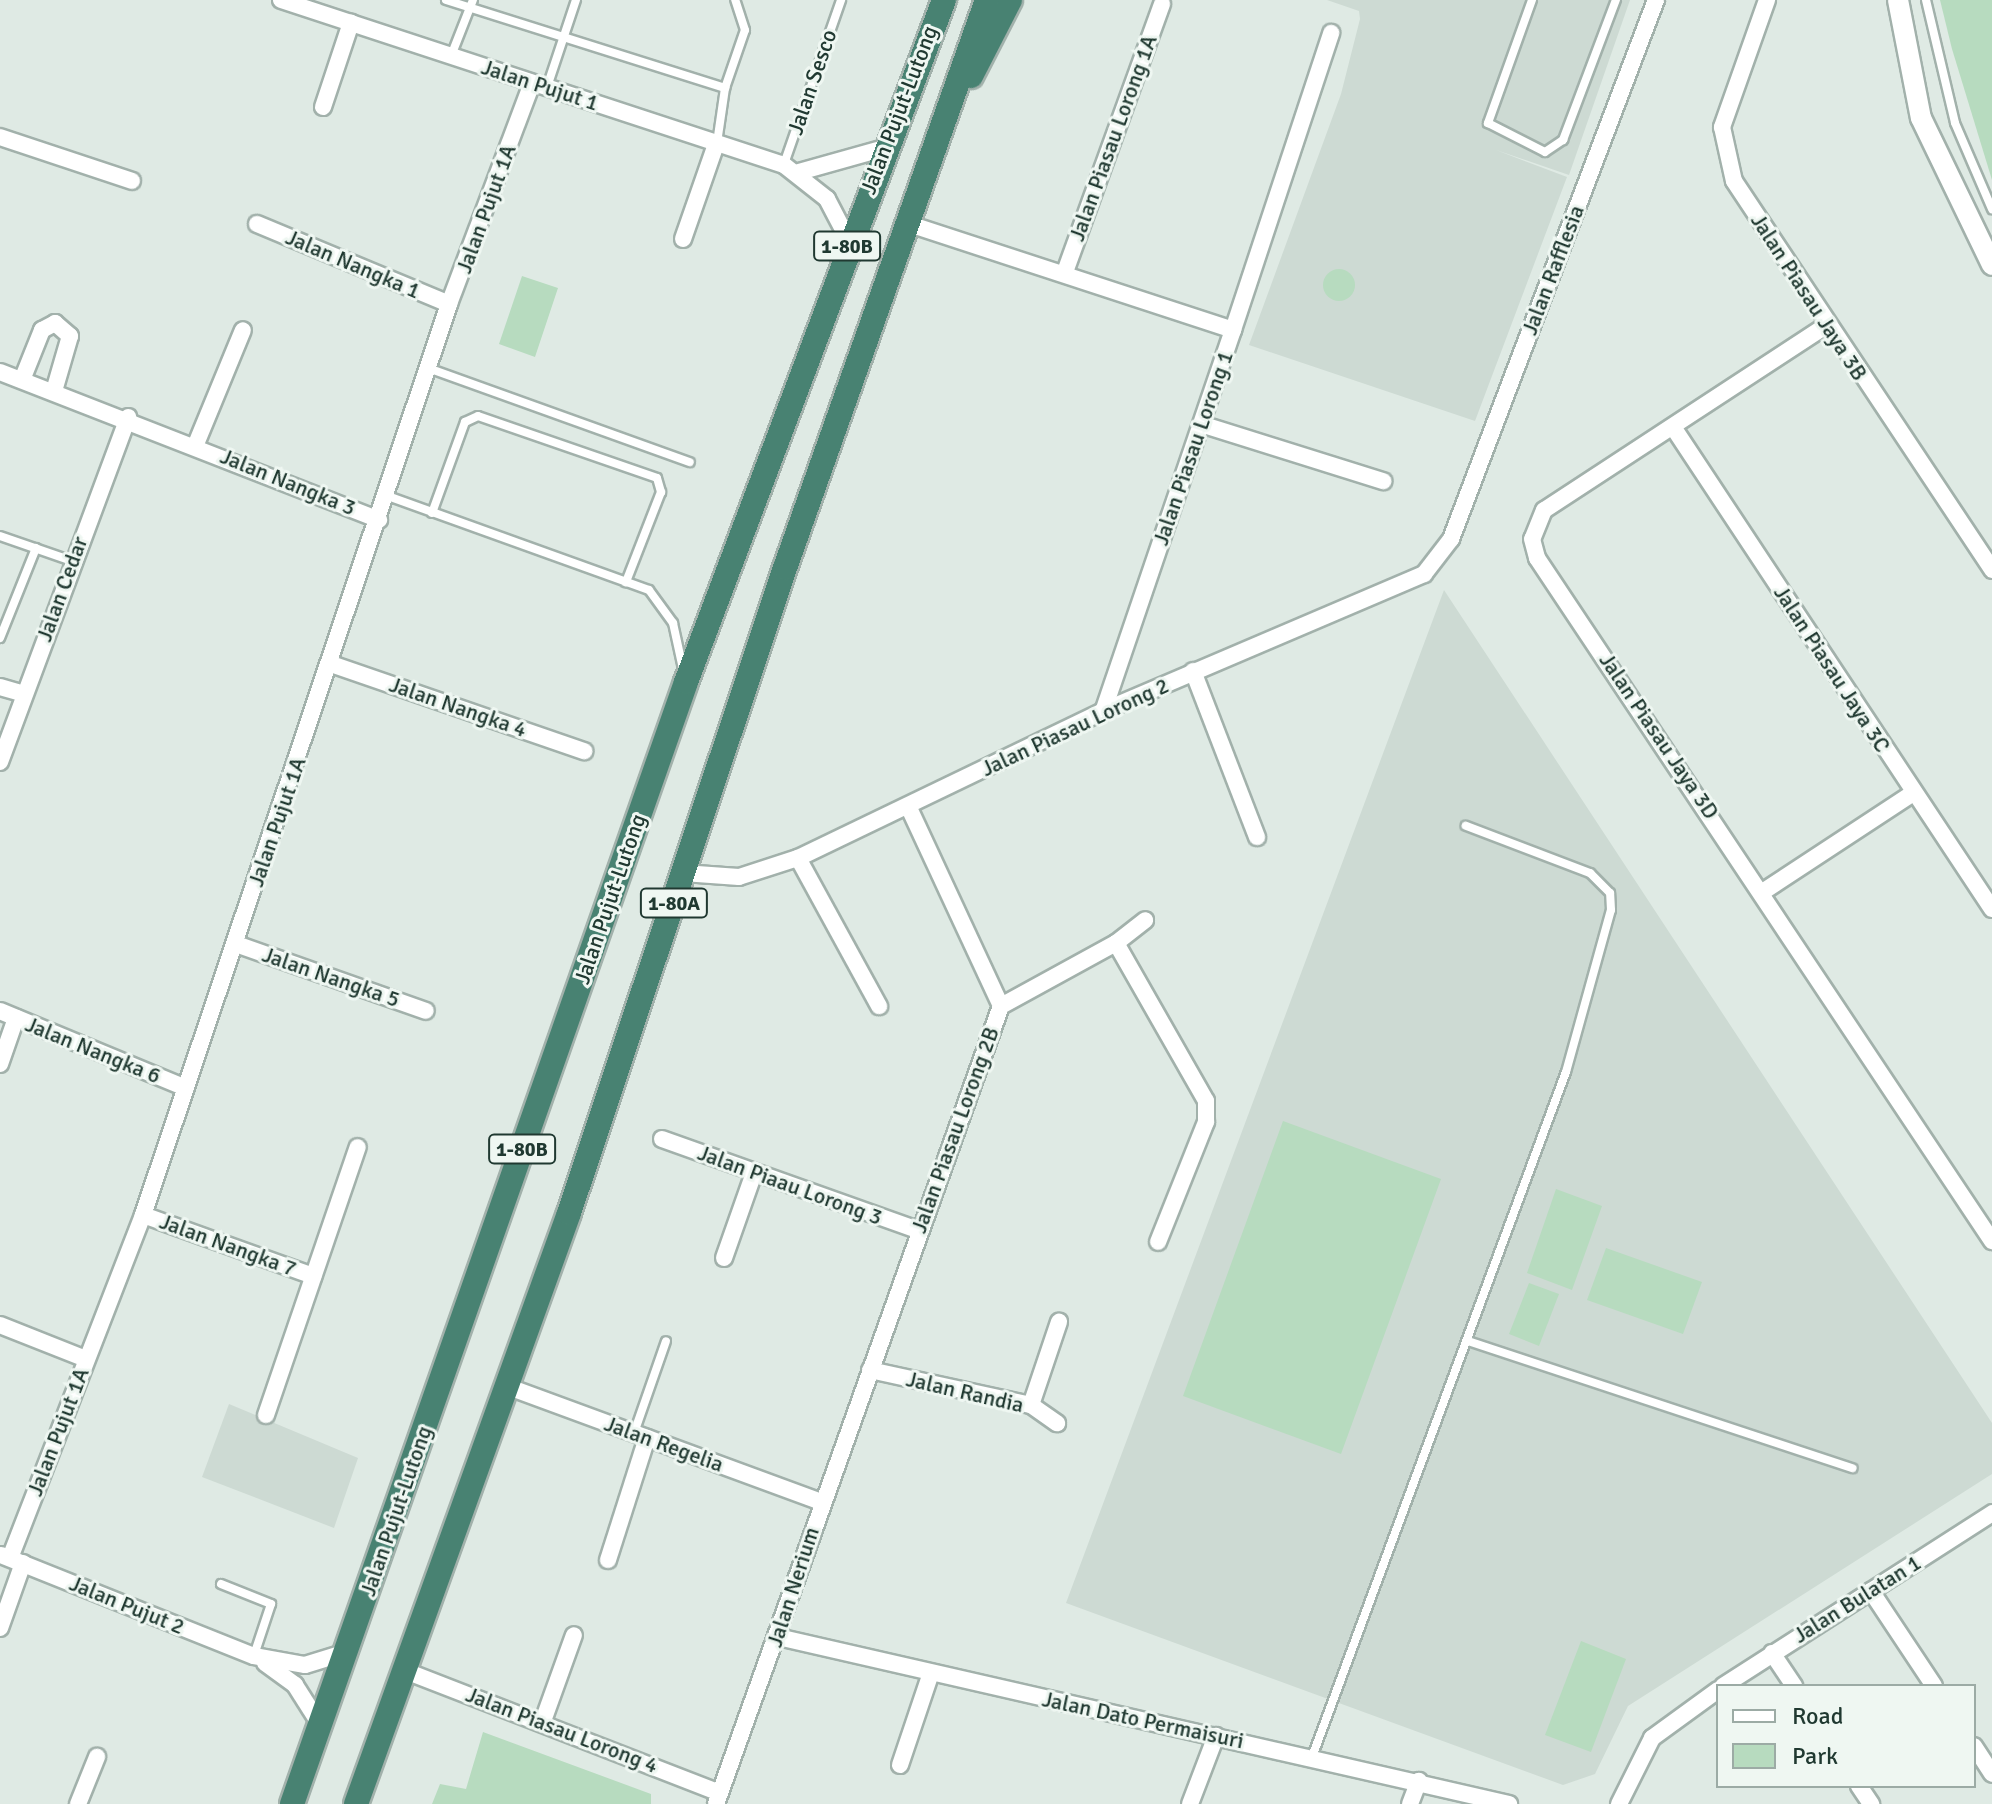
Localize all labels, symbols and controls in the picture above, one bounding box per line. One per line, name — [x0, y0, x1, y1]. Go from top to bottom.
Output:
street label: Jalan Pujut-Lutong — [855, 22, 943, 198]
street label: Jalan Sesco — [782, 26, 842, 138]
street label: Jalan Piasau Lorong 1A — [1063, 31, 1163, 245]
street label: Jalan Pujut 1 — [478, 54, 602, 116]
street label: Jalan Pujut 1A — [450, 141, 522, 277]
street label: Jalan Rafflesia — [1516, 201, 1590, 339]
street label: Jalan Piasau Jaya 3B — [1745, 209, 1873, 385]
street label: Jalan Nangka 1 — [282, 224, 424, 304]
road number: 1-80B — [813, 230, 881, 262]
street label: Jalan Piasau Lorong 1 — [1147, 347, 1239, 549]
street label: Jalan Nangka 3 — [217, 443, 359, 521]
street label: Jalan Cedar — [31, 533, 93, 645]
street label: Jalan Piasau Jaya 3C — [1768, 581, 1896, 757]
street label: Jalan Piasau Jaya 3D — [1594, 648, 1724, 824]
street label: Jalan Nangka 4 — [386, 671, 530, 743]
street label: Jalan Piasau Lorong 2 — [977, 672, 1173, 782]
street label: Jalan Pujut 1A — [243, 754, 311, 890]
street label: Jalan Pujut-Lutong — [569, 810, 651, 988]
road number: 1-80A — [638, 887, 710, 919]
street label: Jalan Nangka 5 — [259, 941, 403, 1013]
street label: Jalan Nangka 6 — [22, 1011, 164, 1089]
street label: Jalan Piasau Lorong 2B — [905, 1023, 1005, 1237]
road number: 1-80B — [488, 1133, 556, 1165]
street label: Jalan Piaau Lorong 3 — [694, 1139, 886, 1231]
street label: Jalan Nangka 7 — [156, 1208, 300, 1282]
street label: Jalan Pujut 1A — [21, 1364, 95, 1500]
street label: Jalan Randia — [904, 1366, 1026, 1418]
street label: Jalan Regelia — [601, 1410, 727, 1478]
street label: Jalan Pujut-Lutong — [355, 1422, 437, 1600]
street label: Jalan Nerium — [761, 1524, 825, 1650]
street label: Jalan Bulatan 1 — [1788, 1549, 1926, 1649]
street label: Jalan Pujut 2 — [66, 1570, 188, 1640]
street label: Jalan Piasau Lorong 4 — [462, 1681, 662, 1779]
legend — [1716, 1684, 1976, 1788]
street label: Jalan Dato Permaisuri — [1040, 1686, 1246, 1754]
text: Road — [1792, 1701, 1843, 1731]
text: Park — [1792, 1741, 1838, 1771]

